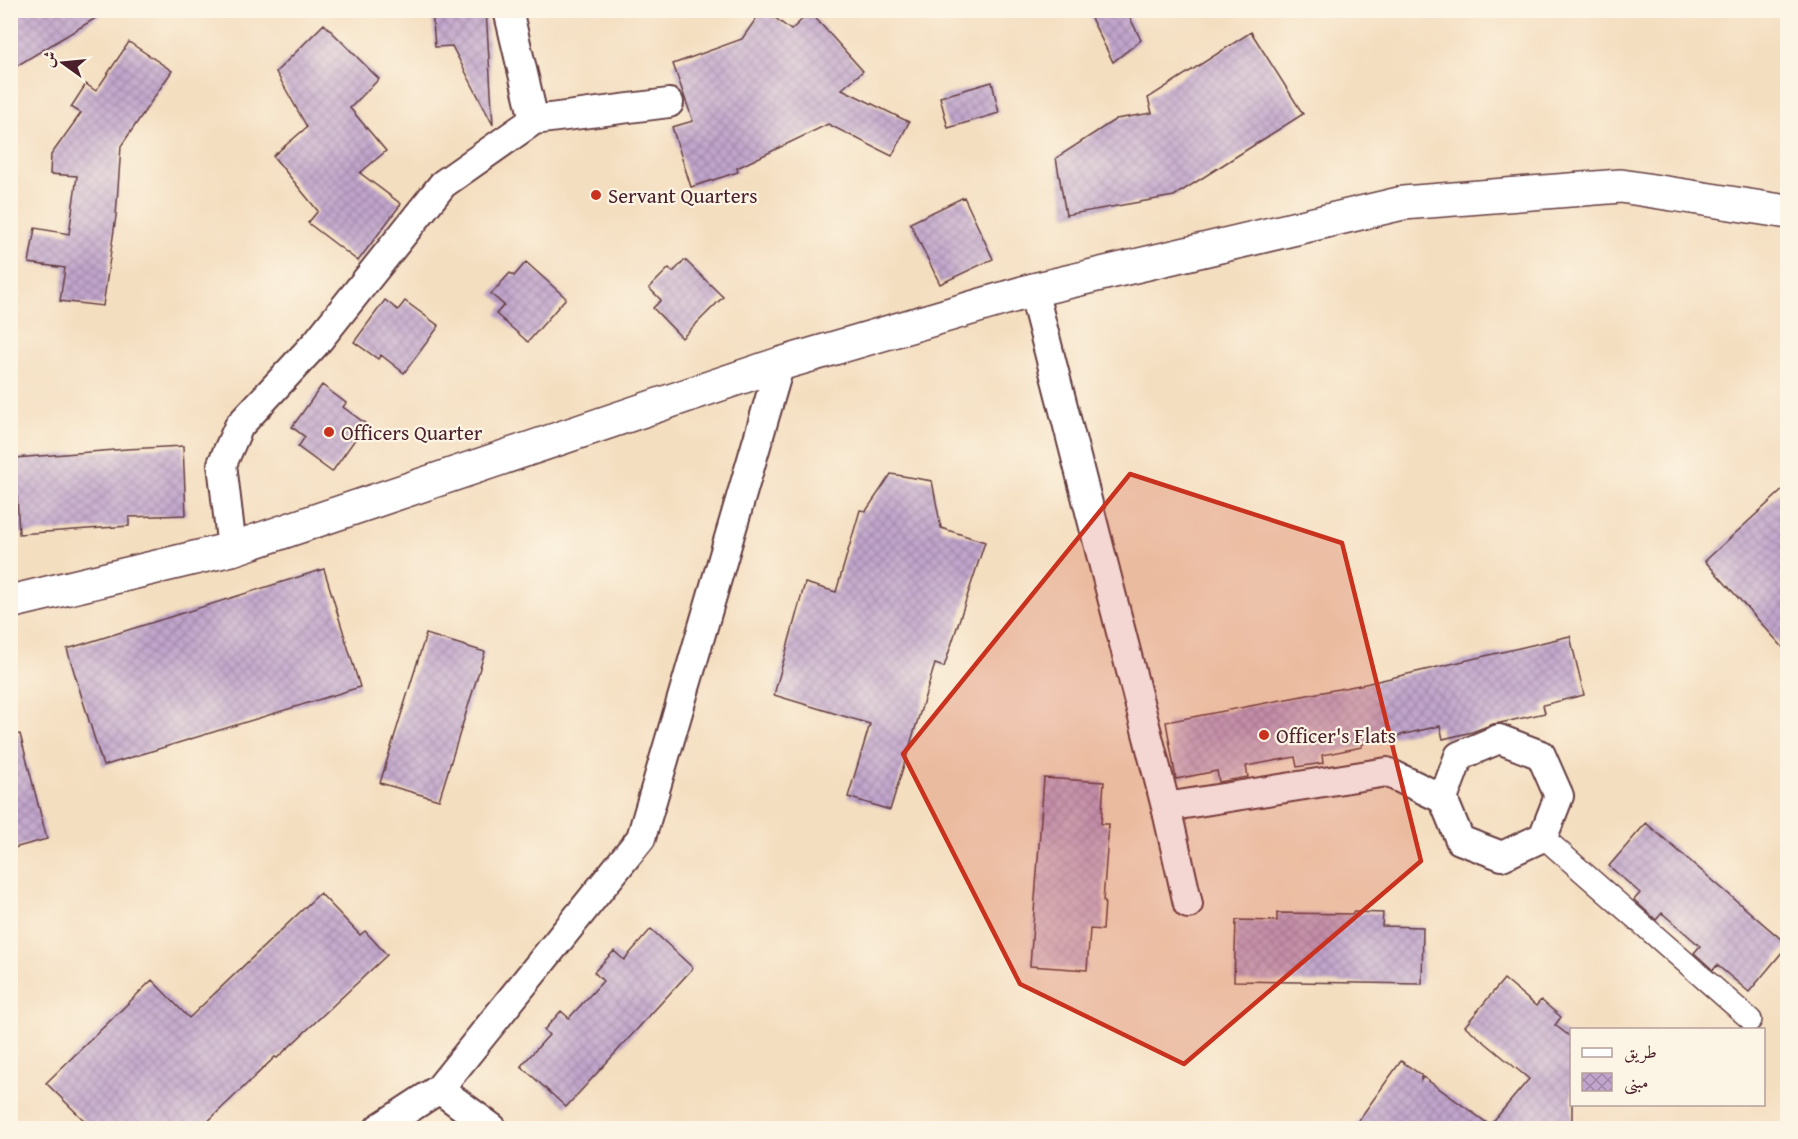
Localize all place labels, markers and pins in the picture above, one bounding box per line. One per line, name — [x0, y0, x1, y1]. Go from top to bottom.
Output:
place label: Servant Quarters — [608, 180, 758, 211]
marker: Servant Quarters — [589, 188, 603, 202]
place label: Officers Quarter — [341, 417, 483, 448]
marker: Officers Quarter — [322, 425, 336, 439]
place label: Officer's Flats — [1276, 720, 1396, 751]
marker: Officer's Flats — [1257, 728, 1271, 742]

